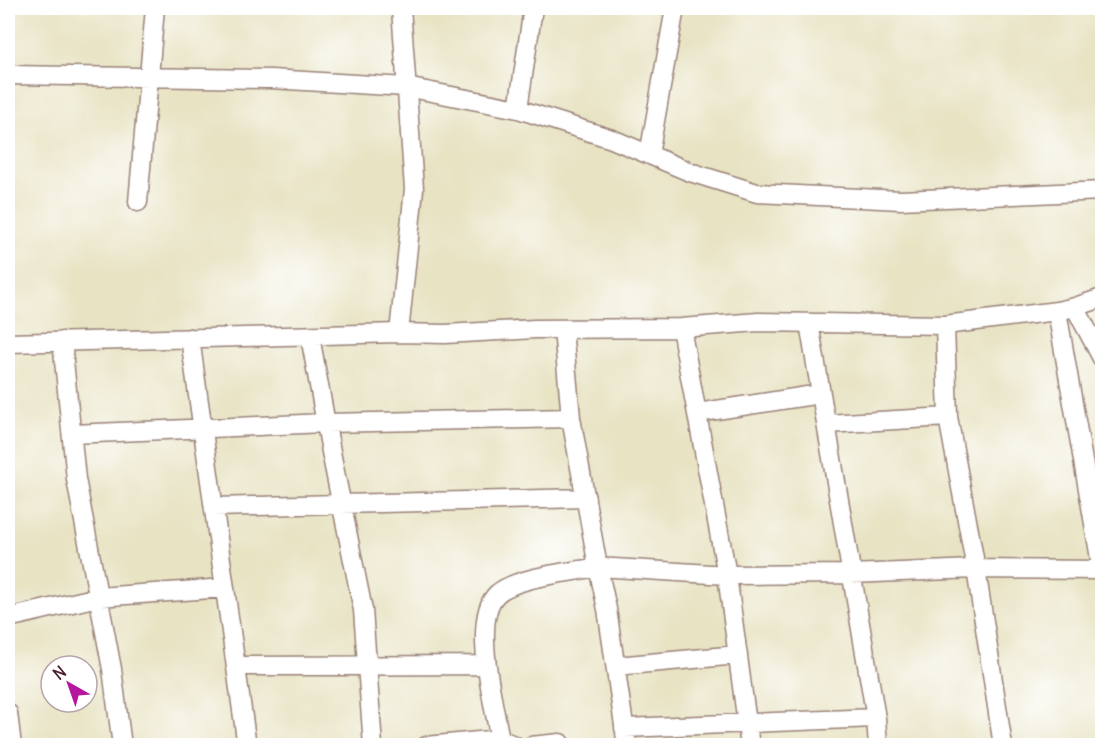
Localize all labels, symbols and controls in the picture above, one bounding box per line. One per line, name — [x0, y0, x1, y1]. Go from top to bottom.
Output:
north arrow — [39, 654, 99, 714]
text: N — [49, 661, 70, 684]

